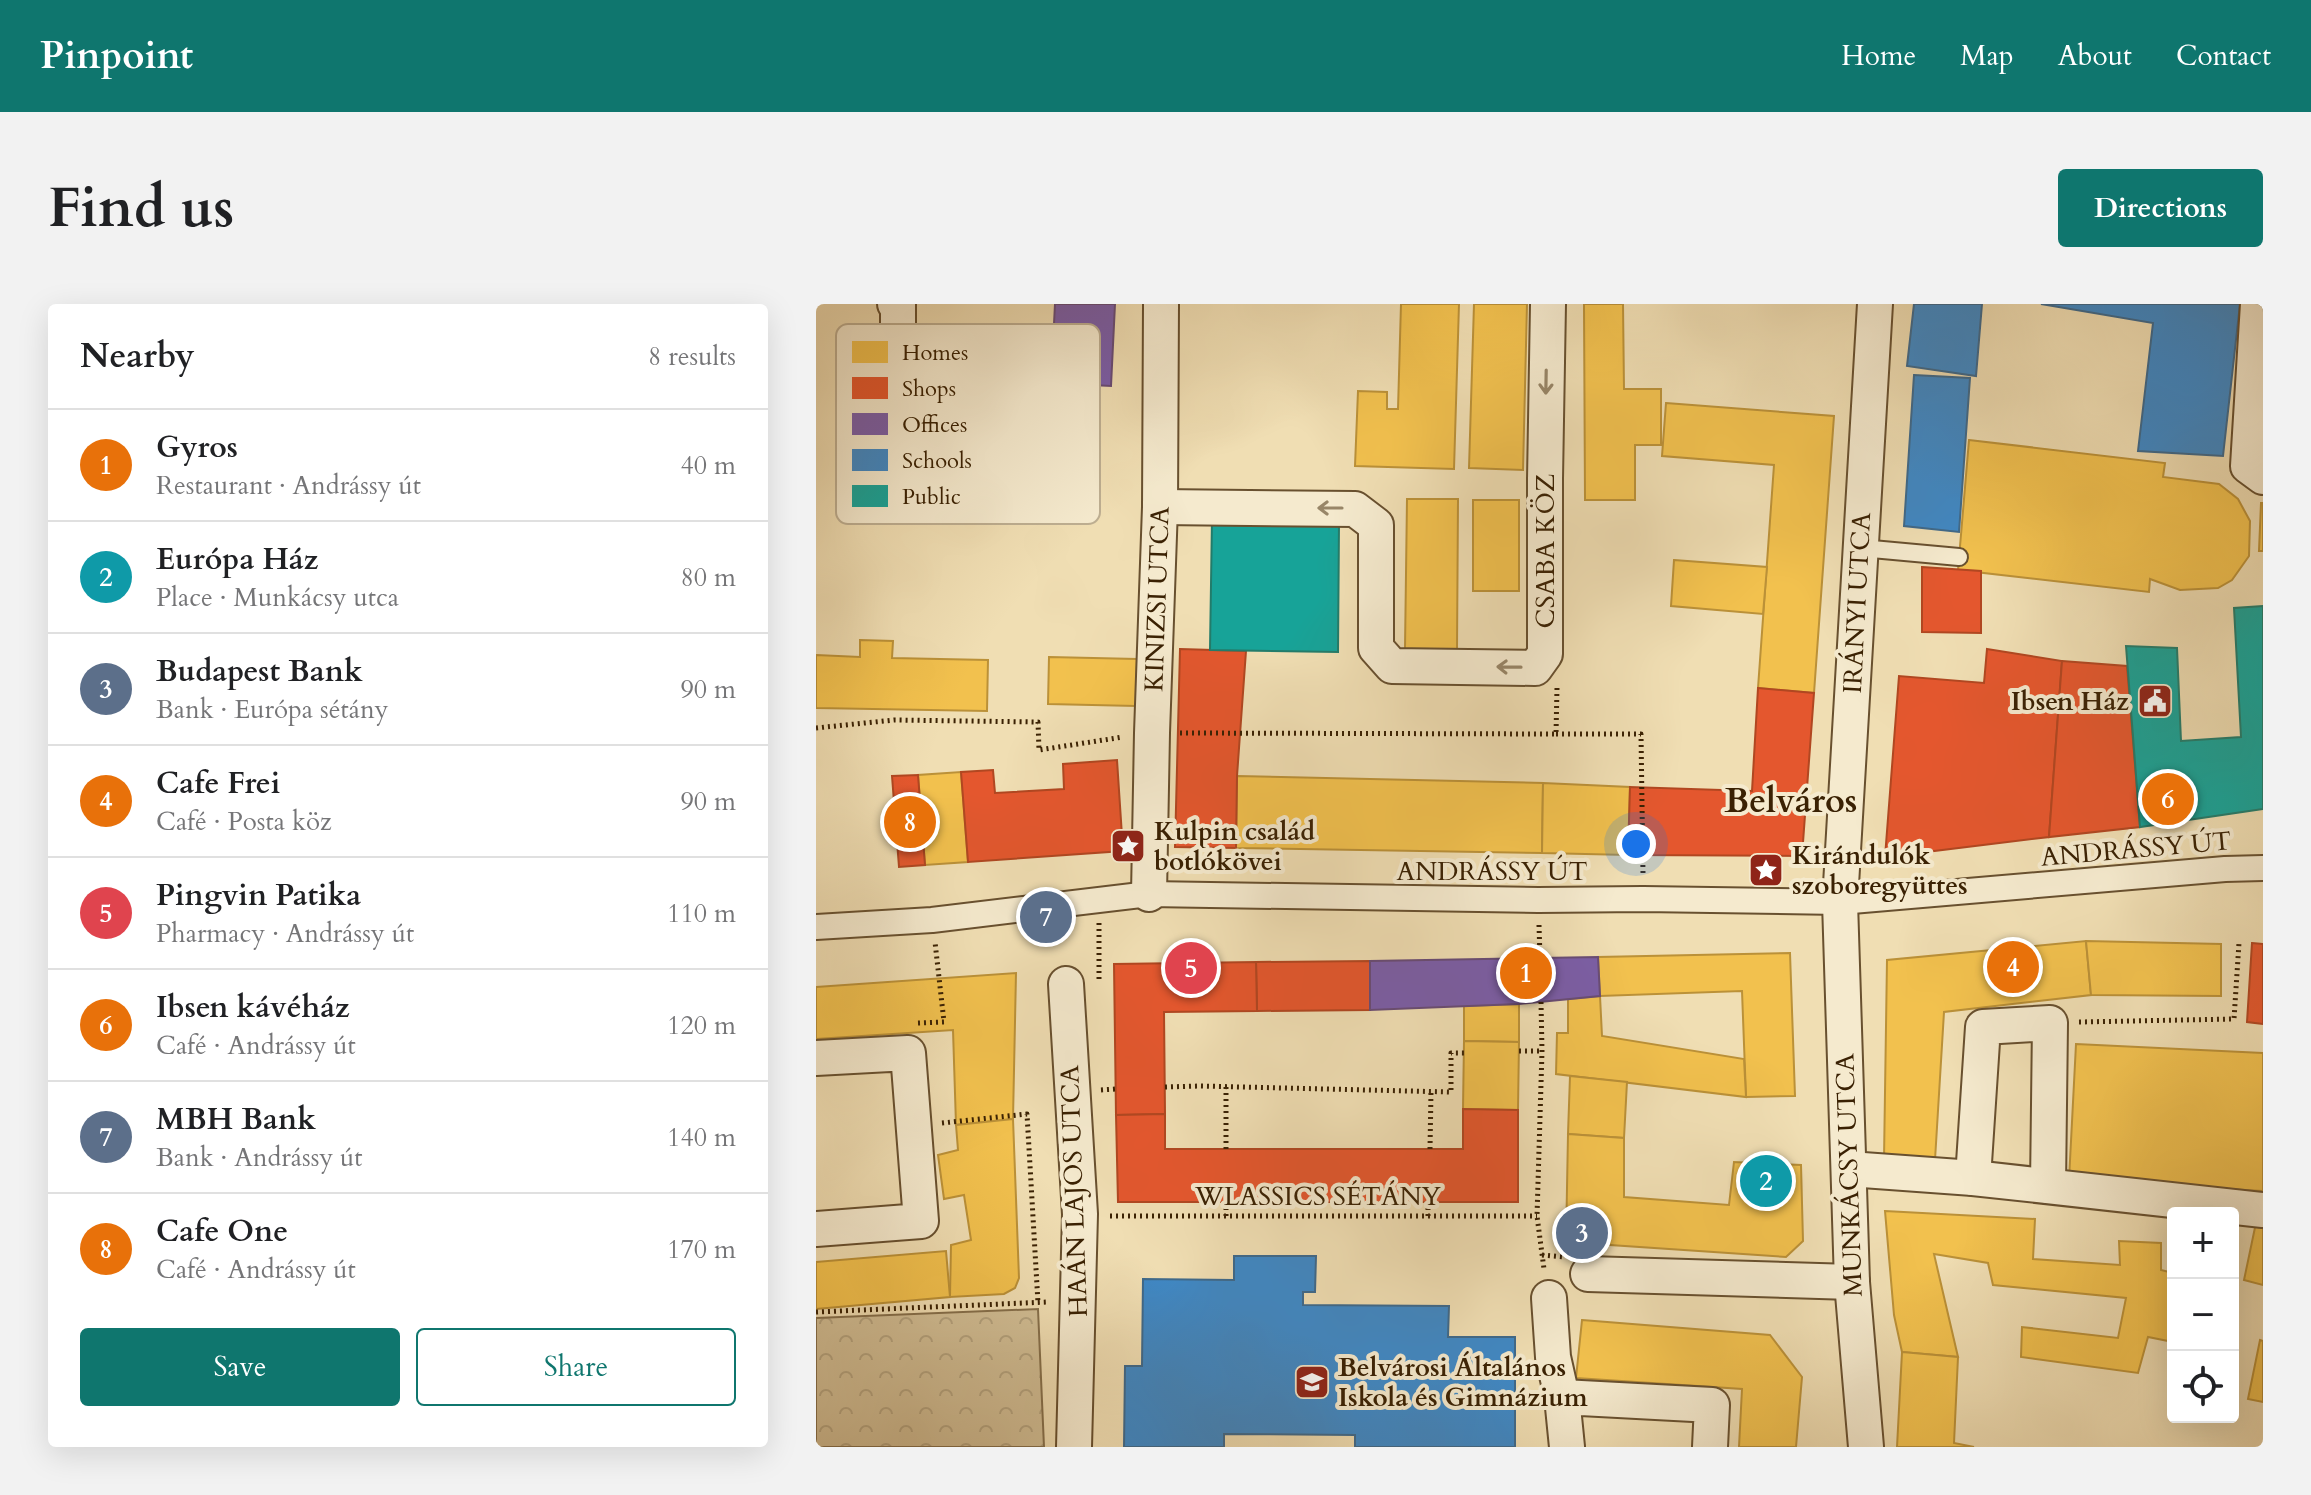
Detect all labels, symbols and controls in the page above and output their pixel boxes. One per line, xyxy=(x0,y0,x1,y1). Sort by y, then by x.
text: Pinpoint xyxy=(40,30,193,82)
text: Home xyxy=(1841,37,1916,75)
text: Map xyxy=(1960,37,2014,75)
text: About xyxy=(2058,37,2132,75)
text: Contact xyxy=(2176,37,2271,75)
button: Directions xyxy=(2058,169,2263,247)
text: Find us xyxy=(48,171,234,246)
legend xyxy=(836,324,1100,524)
text: Nearby xyxy=(80,333,195,379)
text: Homes xyxy=(902,338,968,368)
text: 8 results xyxy=(648,339,736,374)
one-way arrow xyxy=(1539,368,1554,395)
text: Shops xyxy=(902,374,956,404)
text: Offices xyxy=(902,410,967,440)
text: Gyros xyxy=(156,427,238,468)
text: Schools xyxy=(902,446,972,476)
text: 1 xyxy=(99,448,113,483)
text: 40 m xyxy=(680,448,736,483)
text: Restaurant · Andrássy út xyxy=(156,468,421,503)
street label: CSABA KÖZ xyxy=(1528,474,1563,628)
text: Public xyxy=(902,482,961,512)
one-way arrow xyxy=(1317,500,1344,516)
street label: KINIZSI UTCA xyxy=(1136,505,1178,692)
street label: IRÁNYI UTCA xyxy=(1835,511,1879,695)
text: Európa Ház xyxy=(156,539,318,580)
text: 2 xyxy=(99,560,113,595)
text: 80 m xyxy=(680,560,736,595)
text: Place · Munkácsy utca xyxy=(156,580,399,615)
text: Budapest Bank xyxy=(156,651,363,692)
one-way arrow xyxy=(1496,659,1523,675)
text: 3 xyxy=(99,672,113,707)
text: 90 m xyxy=(680,672,736,707)
public building icon: Ibsen Ház xyxy=(2136,682,2174,720)
place label: Ibsen Ház xyxy=(2011,684,2129,719)
text: Bank · Európa sétány xyxy=(156,692,389,727)
text: Cafe Frei xyxy=(156,763,280,804)
pin: 6 xyxy=(2142,769,2194,829)
district label: Belváros xyxy=(1725,778,1857,824)
text: 4 xyxy=(99,784,113,819)
text: 90 m xyxy=(680,784,736,819)
pin: 8 xyxy=(884,792,936,852)
text: Café · Posta köz xyxy=(156,804,332,839)
place label: Kulpin család botlókövei xyxy=(1154,814,1315,879)
street label: ANDRÁSSY ÚT xyxy=(2039,823,2233,875)
your location xyxy=(1616,824,1656,864)
place icon: Kulpin család botlókövei xyxy=(1109,827,1147,865)
place label: Kirándulók szoboregyüttes xyxy=(1792,838,1968,903)
place icon: Kirándulók szoboregyüttes xyxy=(1747,851,1785,889)
street label: ANDRÁSSY ÚT xyxy=(1396,854,1588,889)
text: Pingvin Patika xyxy=(156,875,361,916)
pin: 7 xyxy=(1020,887,1072,947)
text: 5 xyxy=(99,896,113,931)
text: 110 m xyxy=(667,896,736,931)
text: Pharmacy · Andrássy út xyxy=(156,916,414,951)
pin: 4 xyxy=(1987,937,2039,997)
pin: 5 xyxy=(1165,938,1217,998)
pin: 1 xyxy=(1500,943,1552,1003)
text: Ibsen kávéház xyxy=(156,987,350,1028)
text: 6 xyxy=(99,1008,113,1043)
text: 120 m xyxy=(667,1008,736,1043)
text: Café · Andrássy út xyxy=(156,1028,356,1063)
street label: MUNKÁCSY UTCA xyxy=(1827,1052,1871,1297)
street label: HAÁN LAJOS UTCA xyxy=(1052,1064,1096,1318)
text: MBH Bank xyxy=(156,1099,316,1140)
text: 7 xyxy=(99,1120,113,1155)
text: 140 m xyxy=(667,1120,736,1155)
text: Bank · Andrássy út xyxy=(156,1140,363,1175)
pin: 2 xyxy=(1740,1151,1792,1211)
street label: WLASSICS SÉTÁNY xyxy=(1194,1179,1442,1214)
pin: 3 xyxy=(1556,1203,1608,1263)
map controls xyxy=(2167,1207,2239,1423)
button: + xyxy=(2167,1207,2239,1279)
text: Cafe One xyxy=(156,1211,288,1252)
text: 8 xyxy=(99,1232,113,1267)
text: 170 m xyxy=(667,1232,736,1267)
text: Café · Andrássy út xyxy=(156,1252,356,1287)
button: − xyxy=(2167,1279,2239,1351)
button: Save xyxy=(80,1328,400,1406)
button: Share xyxy=(416,1328,736,1406)
place label: Belvárosi Általános Iskola és Gimnázium xyxy=(1338,1350,1588,1415)
button: locate xyxy=(2167,1351,2239,1423)
school or university icon: Belvárosi Általános Iskola és Gimnázium xyxy=(1293,1363,1331,1401)

